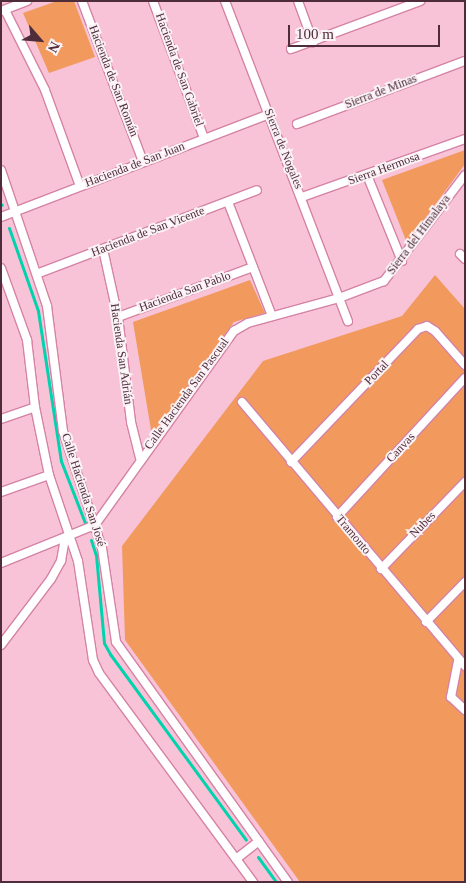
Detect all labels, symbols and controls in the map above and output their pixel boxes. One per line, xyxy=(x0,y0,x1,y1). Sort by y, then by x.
street label: Hacienda de San Gabriel xyxy=(152,11,206,129)
north arrow xyxy=(15,15,65,65)
scale bar xyxy=(291,15,444,47)
street label: Hacienda de San Román xyxy=(85,23,141,139)
text: 100 m xyxy=(296,26,334,42)
text: N xyxy=(45,39,63,55)
street label: Sierra de Minas xyxy=(343,72,419,112)
street label: Sierra de Nogales xyxy=(260,107,306,191)
street label: Hacienda de San Juan xyxy=(83,139,187,191)
street label: Sierra Hermosa xyxy=(346,149,422,189)
street label: Sierra del Himalaya xyxy=(384,192,454,278)
street label: Hacienda de San Vicente xyxy=(89,204,207,260)
street label: Hacienda San Pablo xyxy=(137,269,233,315)
street label: Hacienda San Adrián xyxy=(107,302,135,406)
street label: Calle Hacienda San Pascual xyxy=(142,335,232,453)
street label: Portal xyxy=(362,358,392,388)
street label: Canvas xyxy=(384,430,418,466)
street label: Calle Hacienda San José xyxy=(58,432,108,548)
street label: Nubes xyxy=(407,509,439,541)
street label: Tramonto xyxy=(332,512,374,558)

